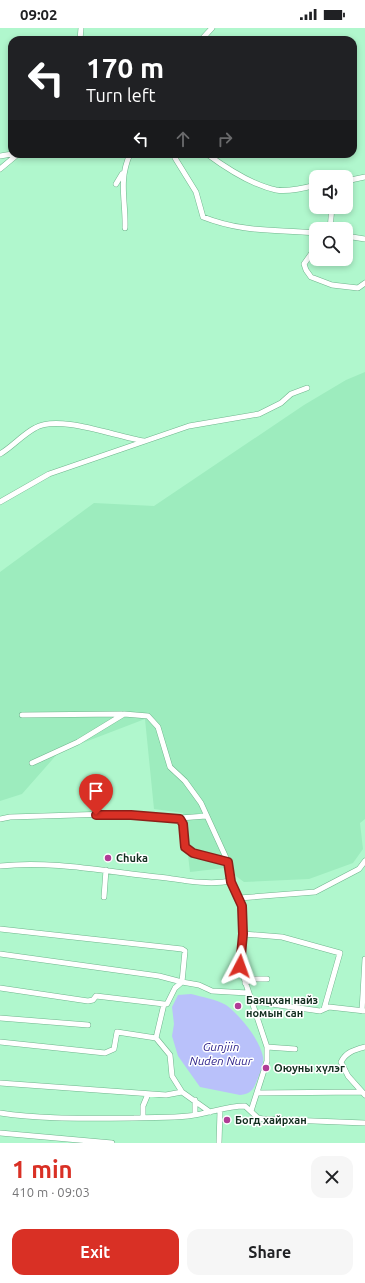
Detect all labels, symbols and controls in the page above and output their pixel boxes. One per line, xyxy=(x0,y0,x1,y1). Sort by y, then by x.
text: 09:02 xyxy=(20,6,58,23)
icon: left xyxy=(20,52,72,104)
text: 170 m xyxy=(86,52,164,83)
text: Turn left xyxy=(86,85,156,105)
icon: left xyxy=(130,128,152,150)
icon: ahead xyxy=(172,128,194,150)
icon: right xyxy=(214,128,236,150)
map controls xyxy=(309,170,353,266)
button: sound xyxy=(309,170,353,214)
button: search xyxy=(309,222,353,266)
pin xyxy=(79,774,113,815)
icon: arrive xyxy=(85,780,107,802)
place label: Chuka xyxy=(116,852,148,864)
marker: Chuka xyxy=(103,853,113,863)
position arrow xyxy=(219,945,261,987)
place label: Баяцхан найз номын сан xyxy=(246,994,318,1019)
marker: Баяцхан найз номын сан xyxy=(233,1001,243,1011)
water label: Gunjiin Nuden Nuur xyxy=(190,1040,253,1067)
place label: Оюуны хүлэг xyxy=(274,1062,345,1074)
marker: Оюуны хүлэг xyxy=(261,1063,271,1073)
place label: Богд хайрхан xyxy=(235,1114,307,1126)
marker: Богд хайрхан xyxy=(222,1115,232,1125)
text: 1 min xyxy=(12,1156,73,1183)
button: close xyxy=(311,1156,353,1198)
text: 410 m · 09:03 xyxy=(12,1185,90,1199)
button: Exit xyxy=(12,1229,179,1275)
button: Share xyxy=(187,1229,353,1275)

